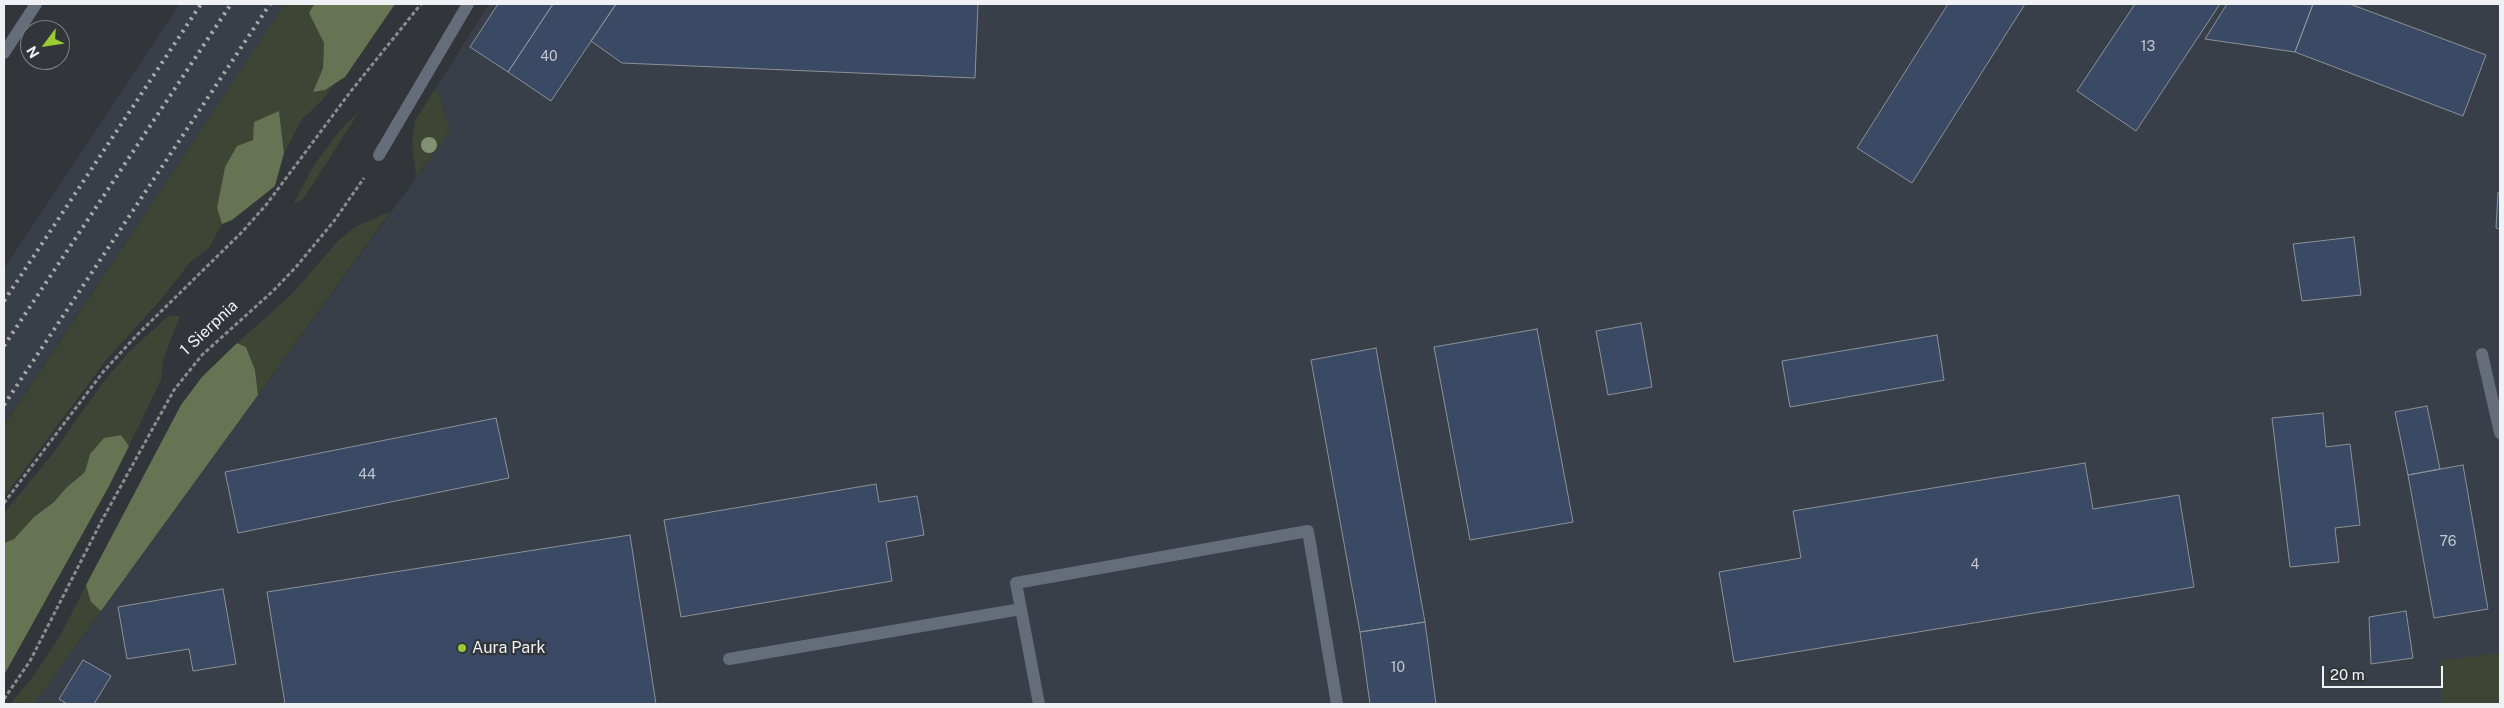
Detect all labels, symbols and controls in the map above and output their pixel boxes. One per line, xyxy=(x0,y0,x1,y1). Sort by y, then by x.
north arrow xyxy=(20,20,70,70)
house number: 13 xyxy=(2141,39,2155,55)
text: N xyxy=(23,43,43,61)
house number: 40 xyxy=(540,49,558,65)
street label: 1 Sierpnia xyxy=(176,296,242,360)
house number: 44 xyxy=(358,467,376,483)
house number: 76 xyxy=(2440,534,2456,550)
house number: 4 xyxy=(1971,557,1979,573)
place label: Aura Park xyxy=(472,638,545,658)
marker: Aura Park xyxy=(456,642,468,654)
scale bar xyxy=(2324,656,2445,688)
house number: 10 xyxy=(1391,660,1405,676)
text: 20 m xyxy=(2330,666,2365,683)

